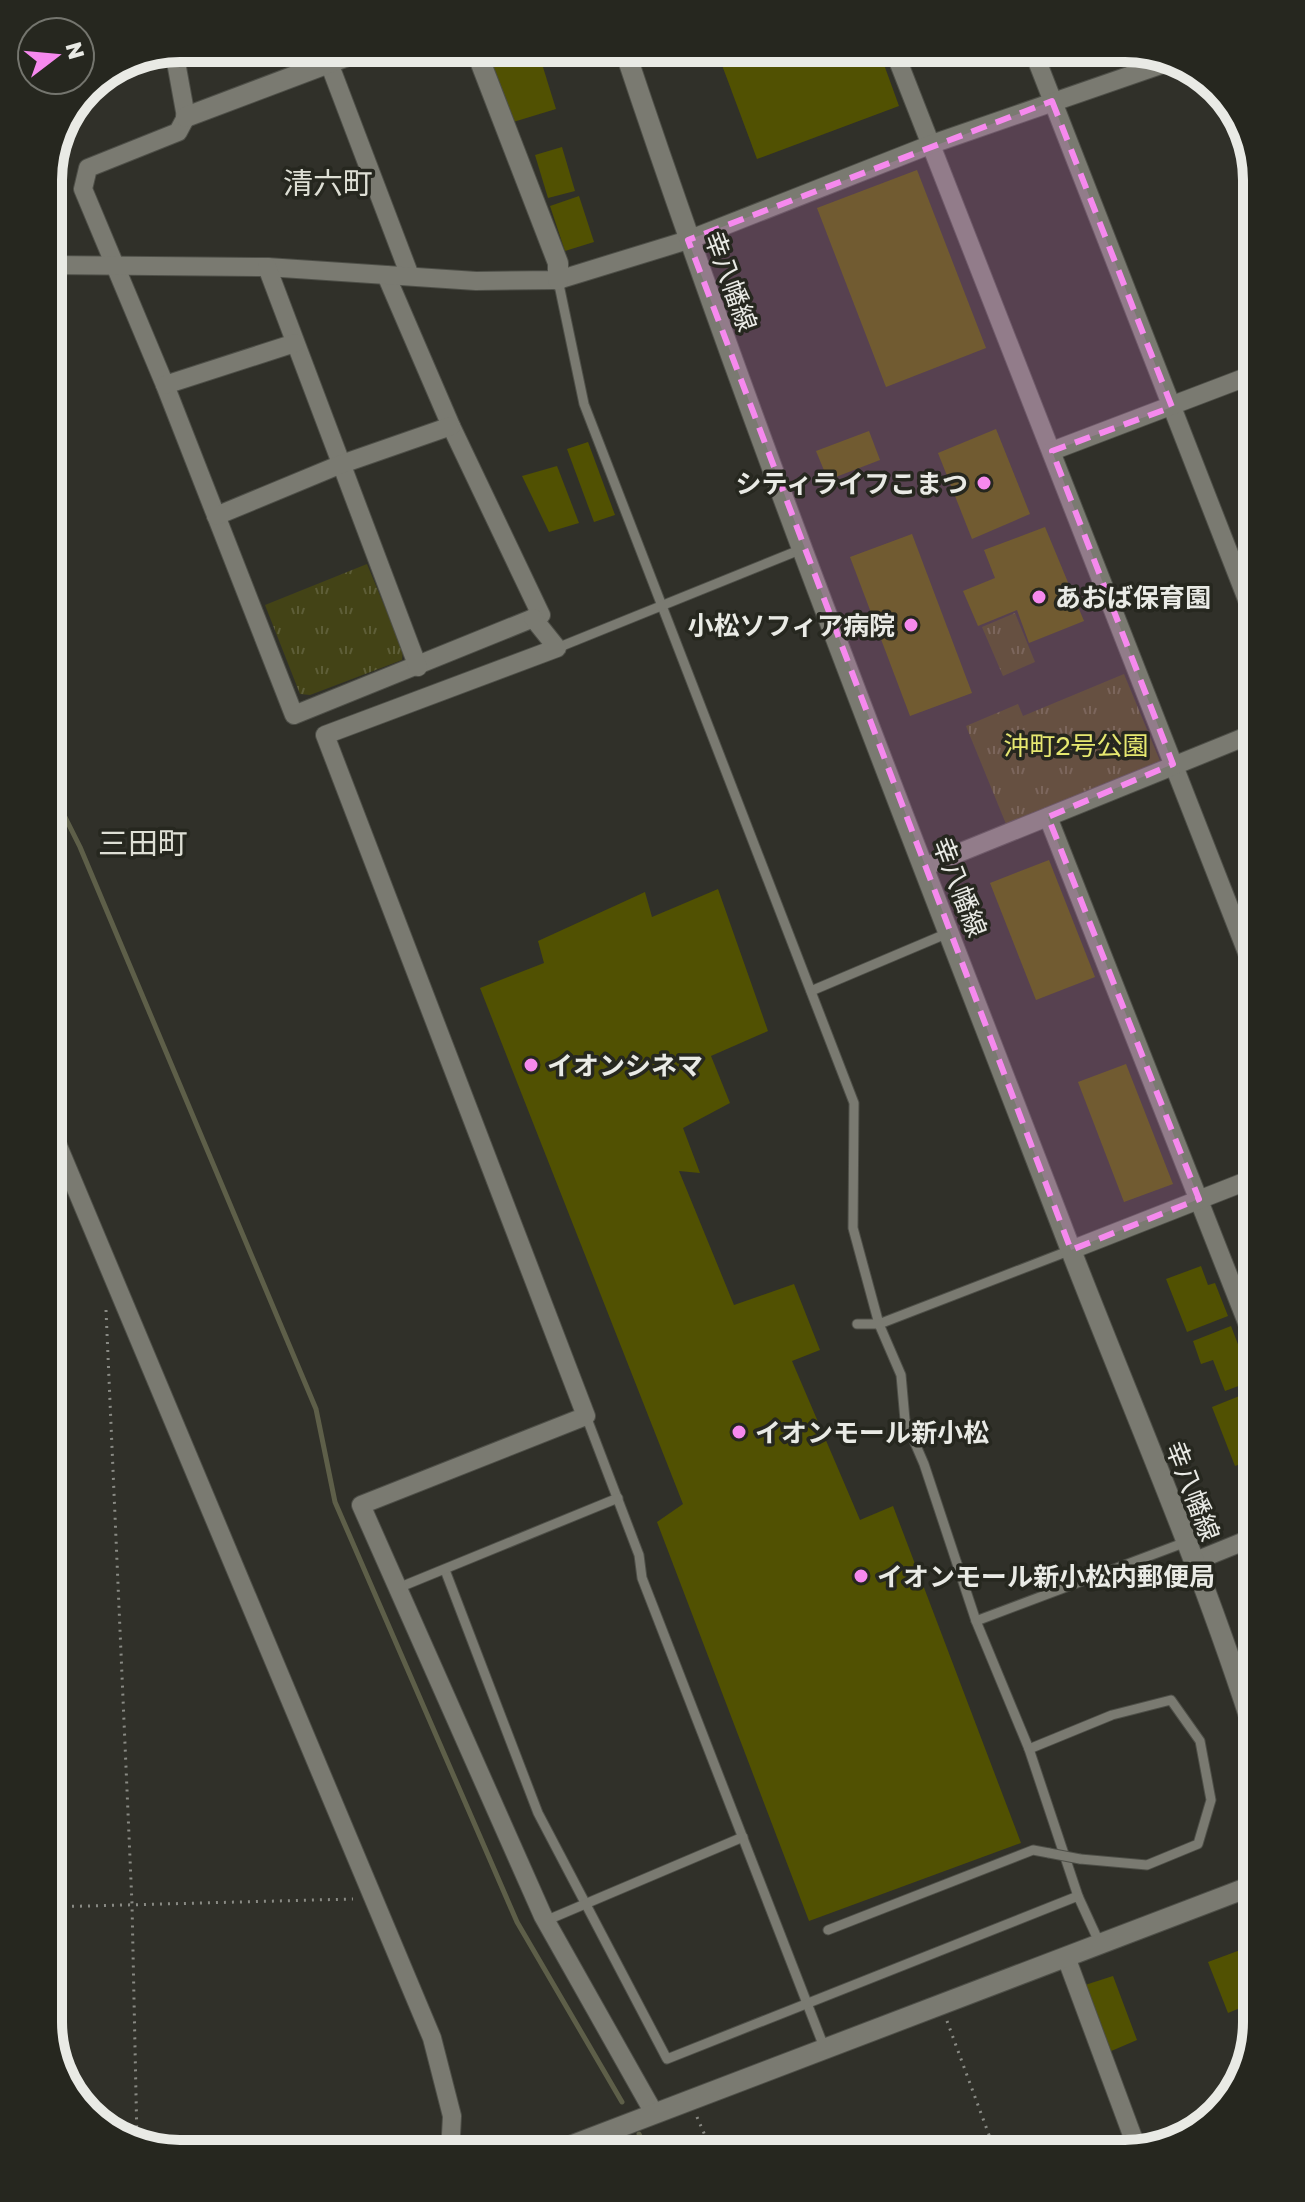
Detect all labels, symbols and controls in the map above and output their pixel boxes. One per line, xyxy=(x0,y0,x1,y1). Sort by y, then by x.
north arrow xyxy=(16,16,96,96)
text: N xyxy=(60,39,91,62)
district label: 清六町 xyxy=(283,165,373,201)
street label: 幸八幡線 xyxy=(699,227,763,335)
place label: シティライフこまつ xyxy=(736,468,968,499)
marker: シティライフこまつ xyxy=(975,474,993,492)
place label: あおば保育園 xyxy=(1055,582,1211,613)
marker: あおば保育園 xyxy=(1030,588,1048,606)
place label: 小松ソフィア病院 xyxy=(688,610,895,641)
marker: 小松ソフィア病院 xyxy=(902,616,920,634)
park label: 沖町2号公園 xyxy=(1003,730,1149,761)
district label: 三田町 xyxy=(98,825,188,861)
street label: 幸八幡線 xyxy=(927,833,993,941)
place label: イオンシネマ xyxy=(547,1050,703,1081)
marker: イオンシネマ xyxy=(522,1056,540,1074)
place label: イオンモール新小松 xyxy=(755,1417,989,1448)
marker: イオンモール新小松 xyxy=(730,1423,748,1441)
street label: 幸八幡線 xyxy=(1160,1437,1226,1545)
place label: イオンモール新小松内郵便局 xyxy=(877,1561,1215,1592)
marker: イオンモール新小松内郵便局 xyxy=(852,1567,870,1585)

